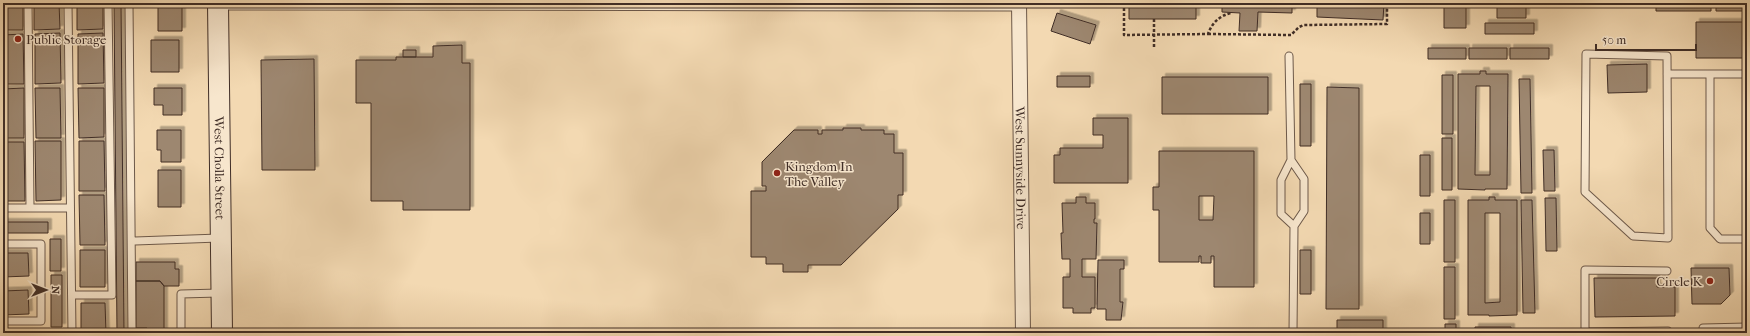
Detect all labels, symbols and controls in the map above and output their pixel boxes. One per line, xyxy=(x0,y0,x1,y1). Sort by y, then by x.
scale bar xyxy=(1596,26,1696,52)
place label: Public Storage xyxy=(26,32,107,47)
text: 50 m xyxy=(1602,33,1626,47)
marker: Public Storage xyxy=(13,34,23,44)
street label: West Sunnyside Drive xyxy=(1013,105,1029,230)
street label: West Cholla Street xyxy=(212,115,228,220)
place label: Kingdom In The Valley xyxy=(785,159,853,189)
marker: Kingdom In The Valley xyxy=(772,168,782,178)
north arrow xyxy=(26,270,66,310)
place label: Circle K xyxy=(1656,274,1703,289)
marker: Circle K xyxy=(1705,276,1715,286)
text: N xyxy=(49,286,62,295)

